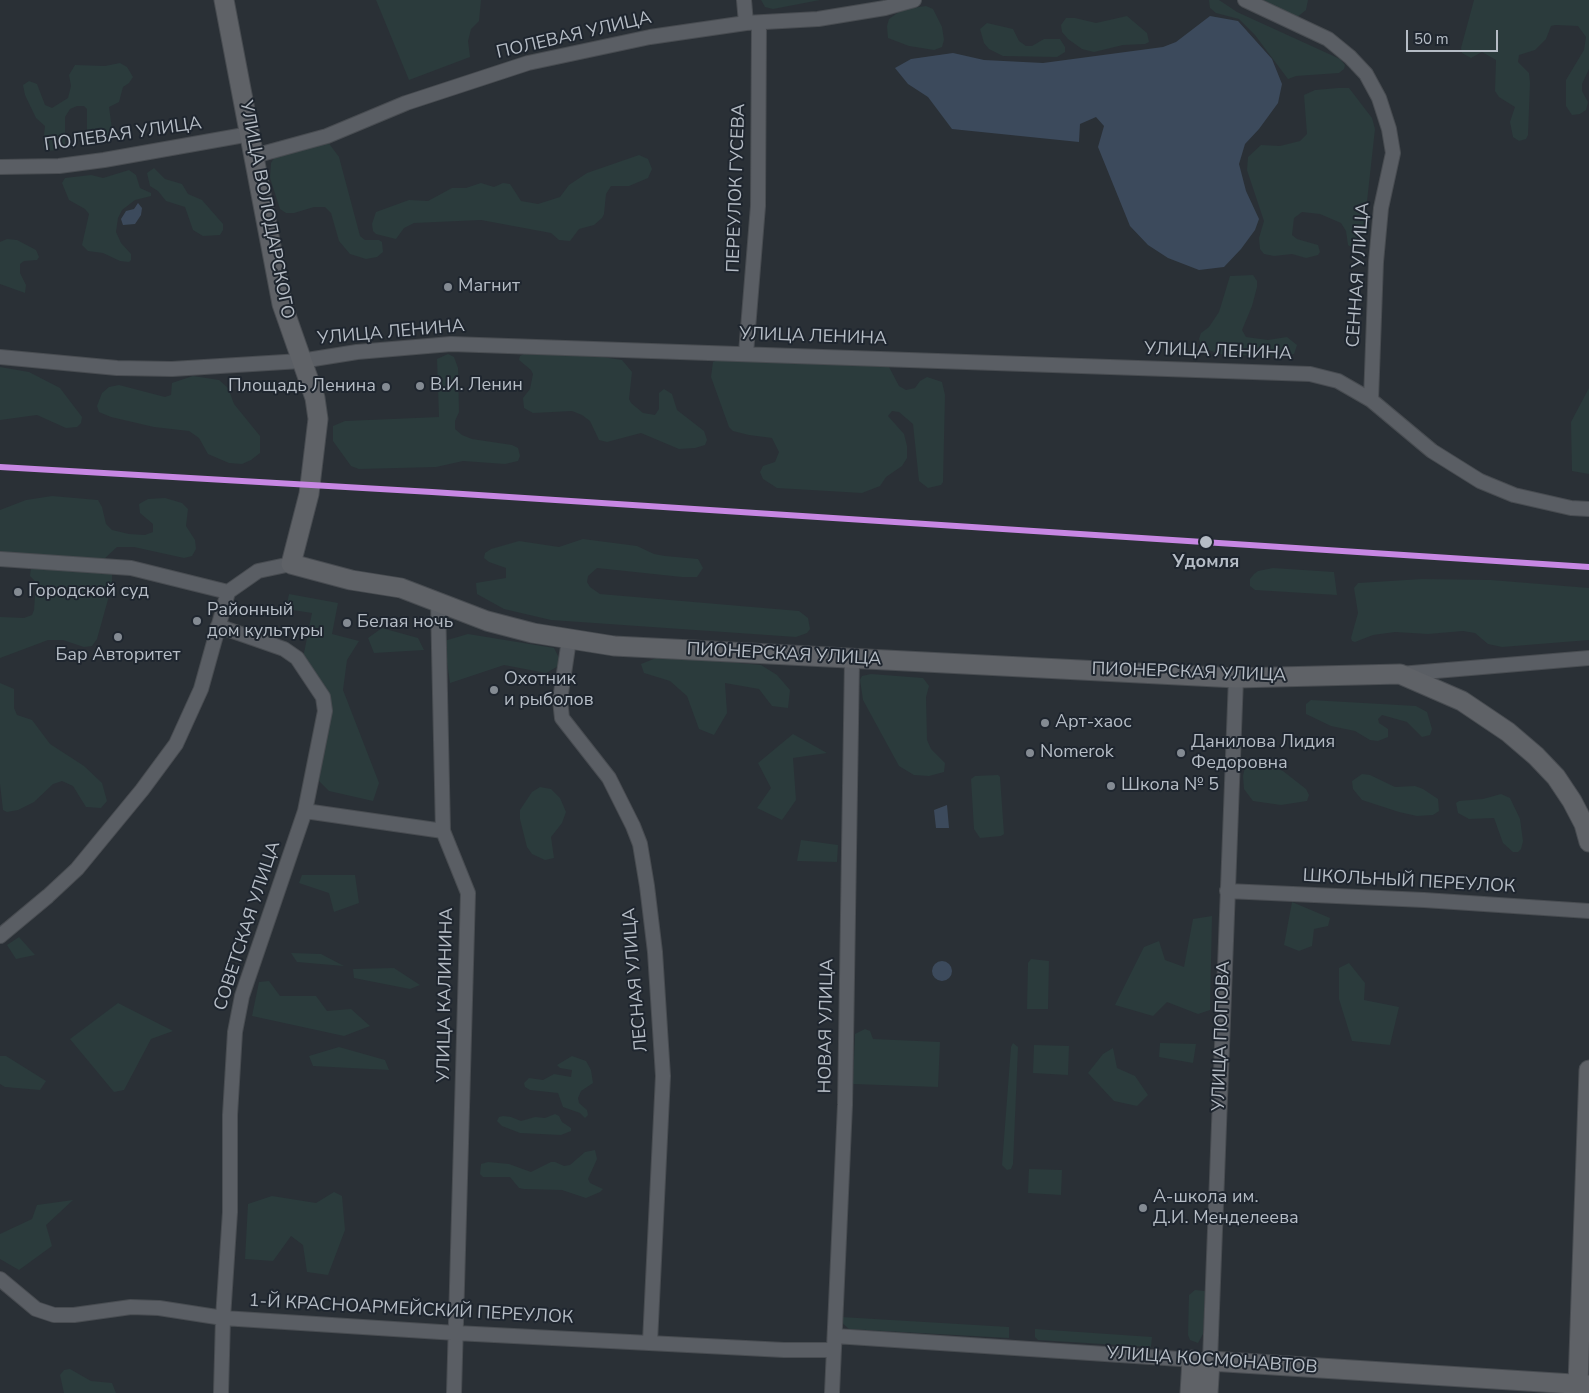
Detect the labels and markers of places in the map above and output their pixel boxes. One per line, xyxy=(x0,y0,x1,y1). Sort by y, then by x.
place label: Магнит xyxy=(458,276,520,298)
marker: Магнит xyxy=(442,281,454,293)
place label: В.И. Ленин xyxy=(430,375,523,397)
place label: Площадь Ленина xyxy=(228,376,376,398)
marker: В.И. Ленин xyxy=(414,380,426,392)
marker: Площадь Ленина xyxy=(380,381,392,393)
marker: Удомля xyxy=(1198,534,1214,550)
place label: Удомля xyxy=(1173,552,1239,574)
place label: Городской суд xyxy=(28,581,149,603)
marker: Городской суд xyxy=(12,586,24,598)
place label: Районный дом культуры xyxy=(207,600,323,642)
place label: Белая ночь xyxy=(357,612,453,634)
marker: Районный дом культуры xyxy=(191,615,203,627)
marker: Белая ночь xyxy=(341,617,353,629)
marker: Бар Авторитет xyxy=(112,631,124,643)
place label: Бар Авторитет xyxy=(55,645,181,667)
place label: Охотник и рыболов xyxy=(504,669,594,712)
marker: Охотник и рыболов xyxy=(488,684,500,696)
place label: Арт-хаос xyxy=(1055,712,1132,734)
marker: Арт-хаос xyxy=(1039,717,1051,729)
place label: Данилова Лидия Федоровна xyxy=(1191,732,1335,774)
place label: Nomerok xyxy=(1040,742,1114,764)
marker: Nomerok xyxy=(1024,747,1036,759)
marker: Данилова Лидия Федоровна xyxy=(1175,747,1187,759)
place label: Школа № 5 xyxy=(1121,775,1219,797)
marker: Школа № 5 xyxy=(1105,780,1117,792)
place label: А-школа им. Д.И. Менделеева xyxy=(1153,1187,1299,1230)
marker: А-школа им. Д.И. Менделеева xyxy=(1137,1202,1149,1214)

